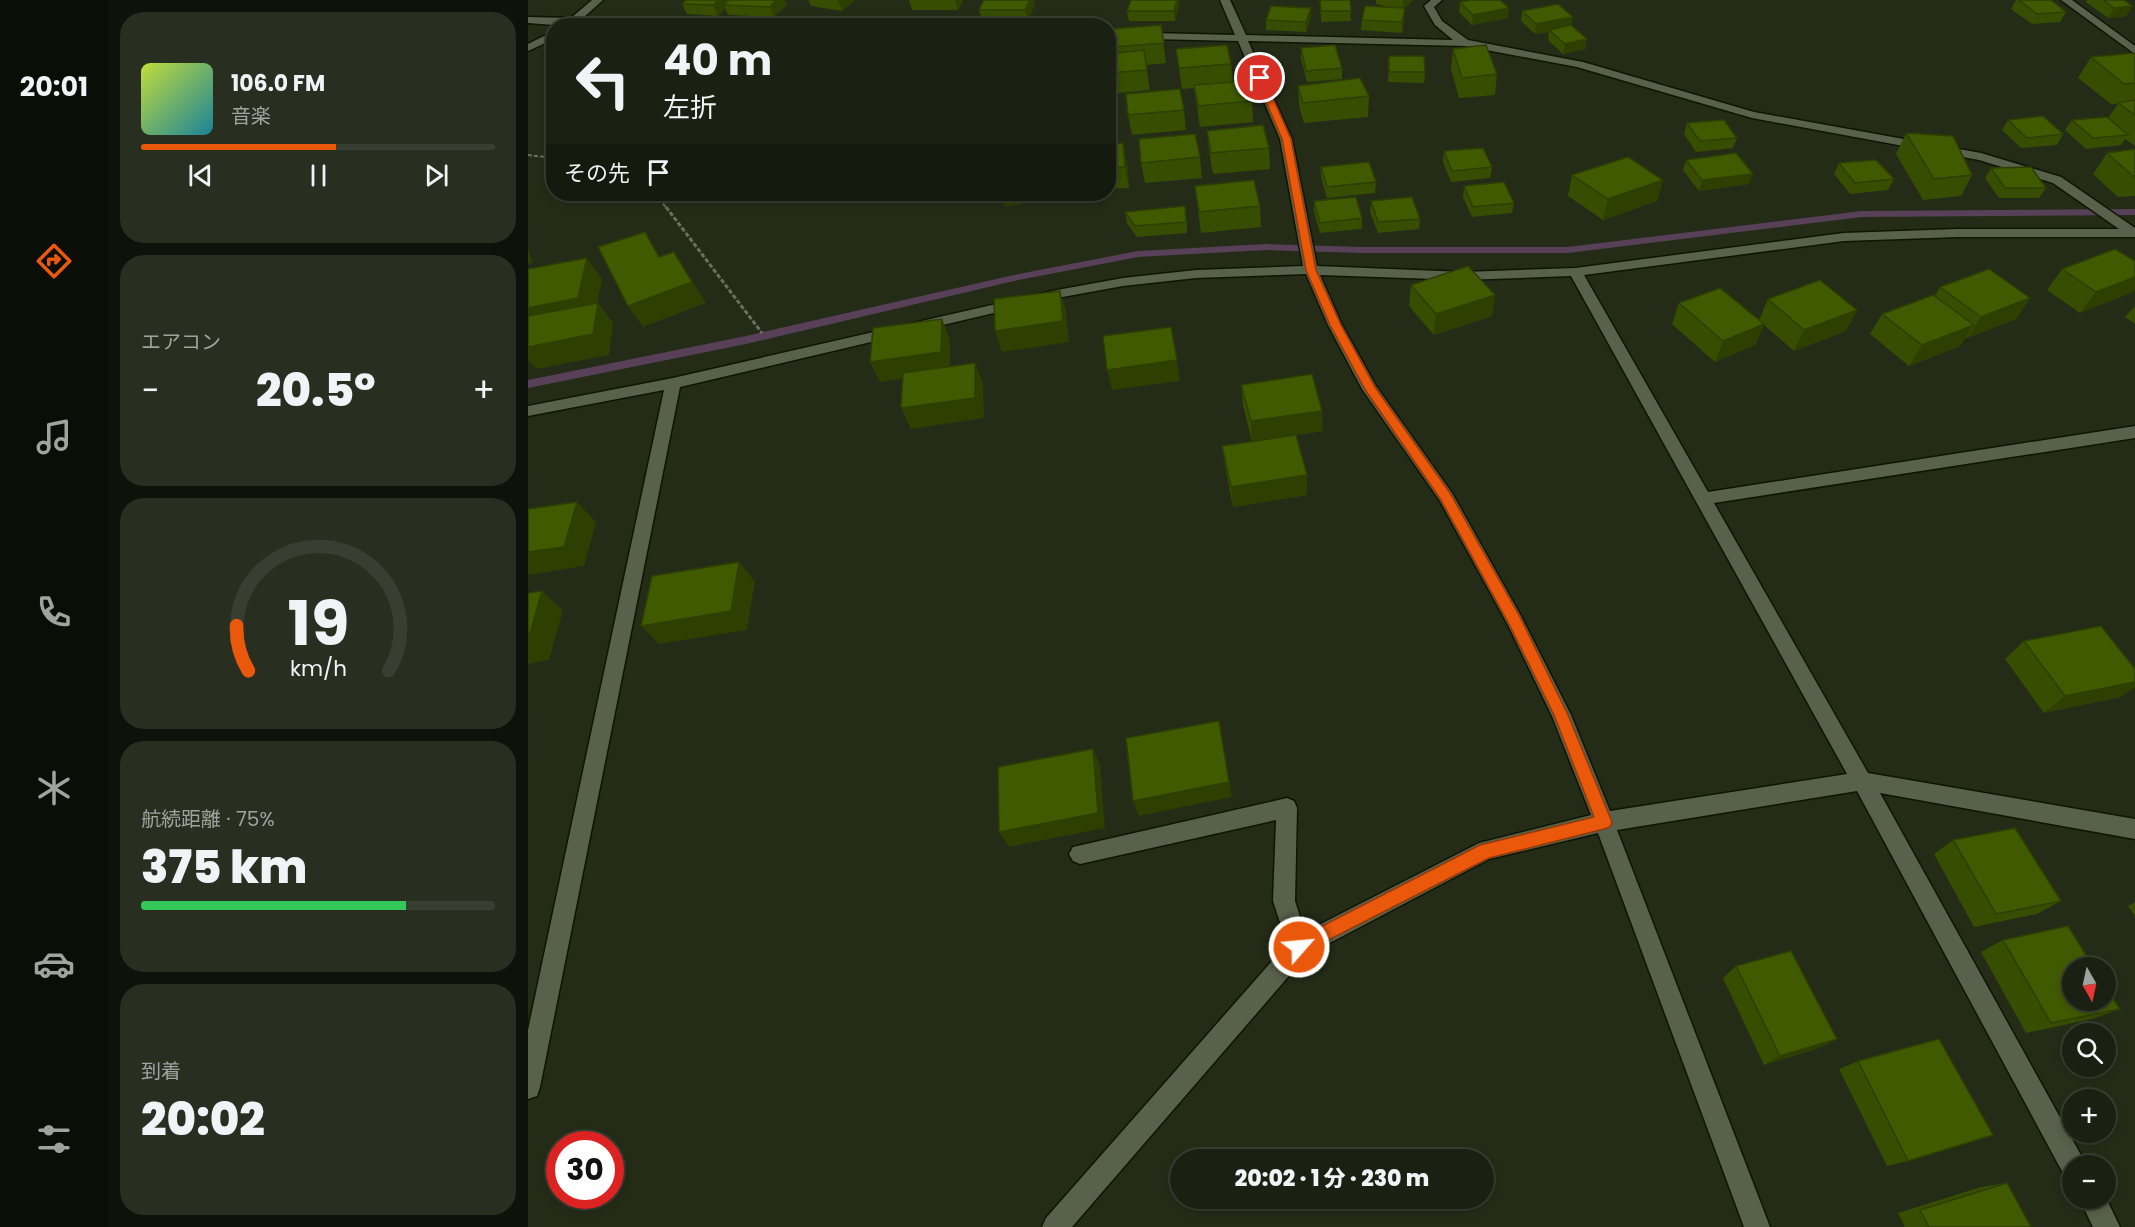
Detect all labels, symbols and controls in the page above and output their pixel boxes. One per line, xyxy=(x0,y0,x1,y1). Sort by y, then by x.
text: 40 m xyxy=(663,31,772,90)
icon: left xyxy=(564,42,642,120)
pin xyxy=(1234,52,1285,103)
icon: arrive xyxy=(1243,61,1276,94)
text: 20:01 xyxy=(20,68,88,105)
text: 106.0 FM xyxy=(231,68,325,99)
text: 左折 xyxy=(663,89,717,126)
text: 音楽 xyxy=(231,102,271,130)
icon: arrive xyxy=(642,156,675,189)
text: その先 xyxy=(564,158,630,189)
icon: previous xyxy=(184,159,217,192)
icon: pause xyxy=(302,159,335,192)
icon: next xyxy=(420,159,453,192)
icon: directions xyxy=(33,240,75,282)
text: エアコン xyxy=(141,328,221,356)
text: 20.5° xyxy=(256,359,376,422)
text: − xyxy=(141,367,159,414)
text: + xyxy=(472,367,495,414)
icon: music xyxy=(33,416,75,458)
text: 19 xyxy=(287,579,349,667)
icon: phone xyxy=(33,591,75,633)
text: km/h xyxy=(289,653,347,684)
icon: climate xyxy=(33,767,75,809)
text: 航続距離 · 75% xyxy=(141,805,275,833)
text: 375 km xyxy=(141,836,307,899)
position arrow xyxy=(1267,915,1331,979)
icon: car xyxy=(33,943,75,985)
north arrow xyxy=(2062,957,2116,1011)
map controls xyxy=(2062,957,2116,1209)
button: search xyxy=(2062,1023,2116,1077)
text: 到着 xyxy=(141,1057,181,1085)
text: 20:02 xyxy=(141,1088,265,1151)
button: + xyxy=(2062,1089,2116,1143)
icon: filters xyxy=(33,1118,75,1160)
speed limit sign: 30 xyxy=(546,1131,624,1209)
button: − xyxy=(2062,1155,2116,1209)
text: 20:02 · 1 分 · 230 m xyxy=(1235,1163,1429,1194)

